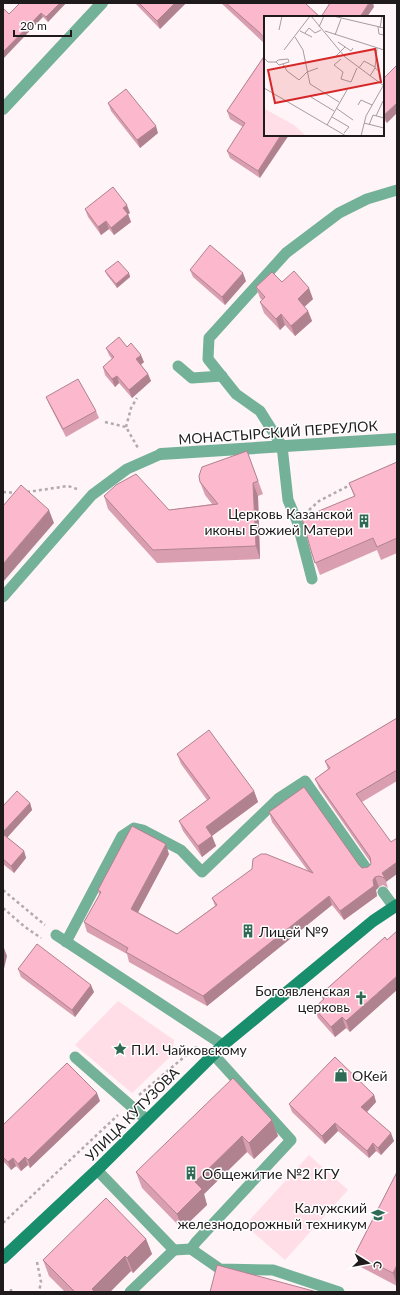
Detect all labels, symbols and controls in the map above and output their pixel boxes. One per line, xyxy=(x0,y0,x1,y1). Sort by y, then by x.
scale bar xyxy=(14,12,71,38)
inset map xyxy=(264,16,384,136)
text: 20 m xyxy=(20,18,47,33)
street label: МОНАСТЫРСКИЙ ПЕРЕУЛОК xyxy=(178,417,379,447)
place label: Церковь Казанской иконы Божией Матери xyxy=(204,505,353,538)
building icon: Церковь Казанской иконы Божией Матери xyxy=(356,513,372,529)
building icon: Лицей №9 xyxy=(240,923,256,939)
place label: Лицей №9 xyxy=(258,923,329,940)
place label: Богоявленская церковь xyxy=(255,982,350,1015)
church icon: Богоявленская церковь xyxy=(353,990,369,1006)
place icon: П.И. Чайковскому xyxy=(112,1041,128,1057)
place label: П.И. Чайковскому xyxy=(131,1041,248,1058)
street label: УЛИЦА КУТУЗОВА xyxy=(82,1063,183,1164)
shop icon: ОКей xyxy=(333,1067,349,1083)
place label: ОКей xyxy=(352,1067,388,1084)
building icon: Общежитие №2 КГУ xyxy=(183,1165,199,1181)
place label: Общежитие №2 КГУ xyxy=(202,1165,340,1182)
place label: Калужский железнодорожный техникум xyxy=(177,1199,367,1232)
school or university icon: Калужский железнодорожный техникум xyxy=(370,1207,386,1223)
north arrow xyxy=(348,1243,388,1283)
text: С xyxy=(371,1260,385,1271)

